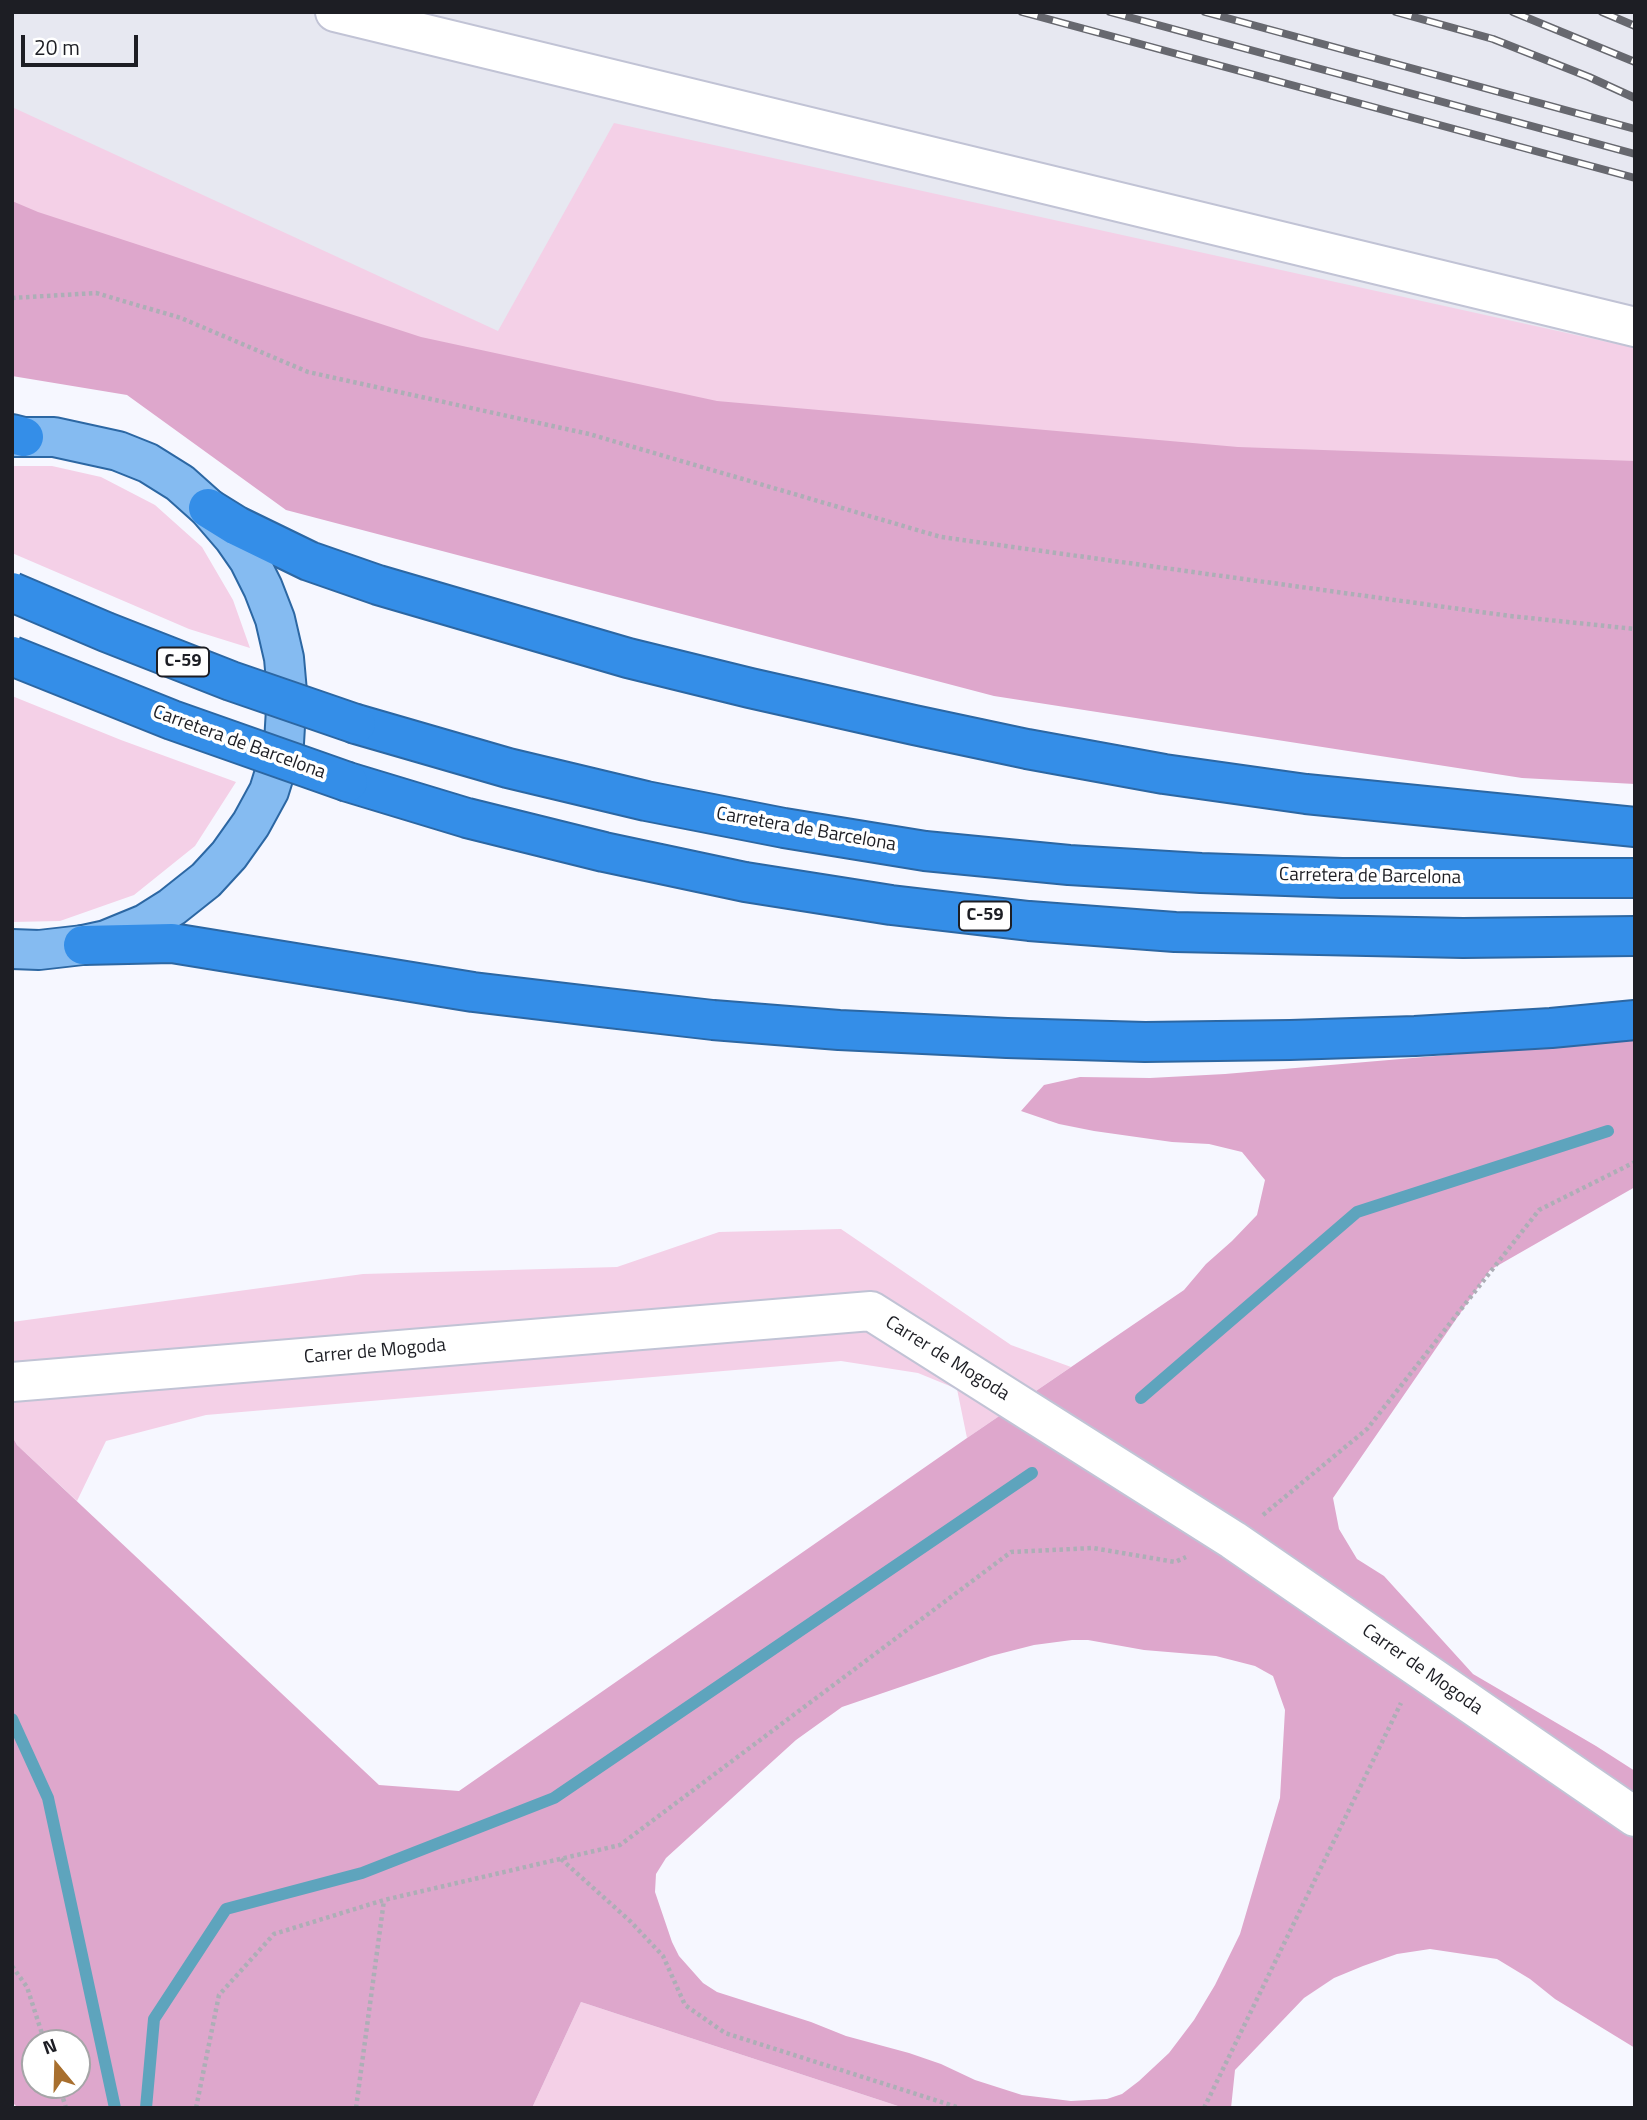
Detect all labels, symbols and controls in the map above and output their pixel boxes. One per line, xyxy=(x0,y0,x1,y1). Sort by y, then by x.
scale bar xyxy=(24,21,142,65)
text: 20 m xyxy=(34,31,80,63)
road number: C-59 xyxy=(157,648,209,676)
street label: Carretera de Barcelona xyxy=(149,701,329,785)
street label: Carretera de Barcelona xyxy=(714,803,898,857)
street label: Carretera de Barcelona xyxy=(1279,864,1461,890)
road number: C-59 xyxy=(959,902,1011,931)
street label: Carrer de Mogoda xyxy=(881,1312,1013,1406)
street label: Carrer de Mogoda xyxy=(303,1334,447,1370)
street label: Carrer de Mogoda xyxy=(1357,1620,1487,1720)
north arrow xyxy=(21,2029,91,2099)
text: N xyxy=(39,2030,61,2061)

